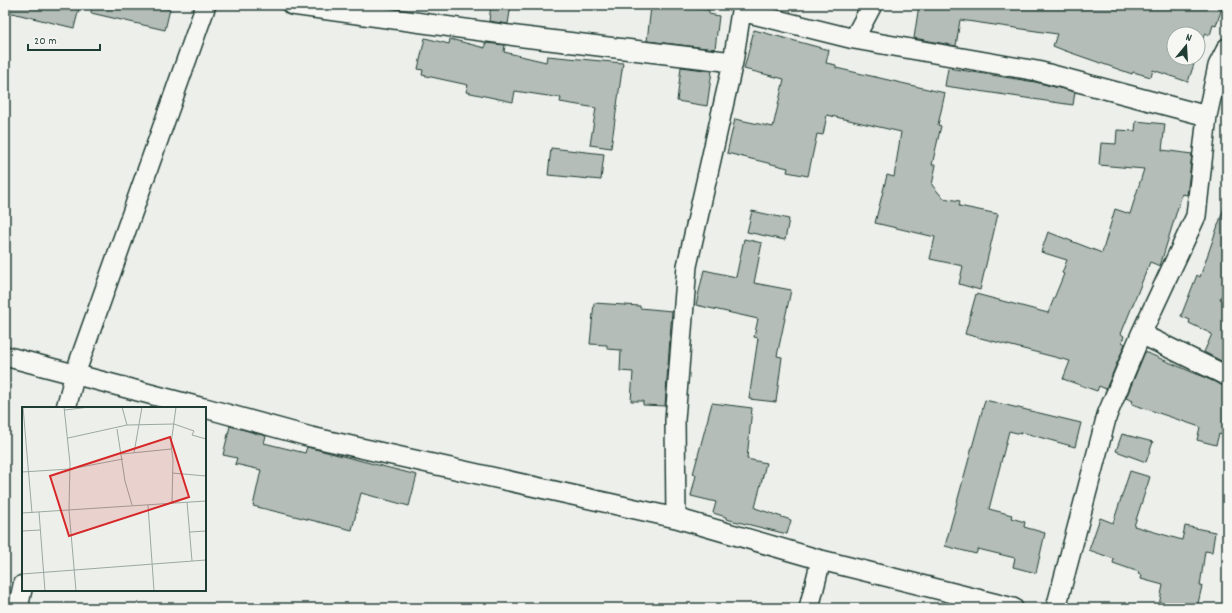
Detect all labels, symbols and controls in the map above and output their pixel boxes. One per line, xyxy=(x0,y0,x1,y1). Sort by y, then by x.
scale bar xyxy=(28,26,100,52)
north arrow xyxy=(1166,26,1206,66)
text: N xyxy=(1183,30,1194,47)
text: 20 m xyxy=(34,33,57,50)
inset map xyxy=(22,407,206,591)

